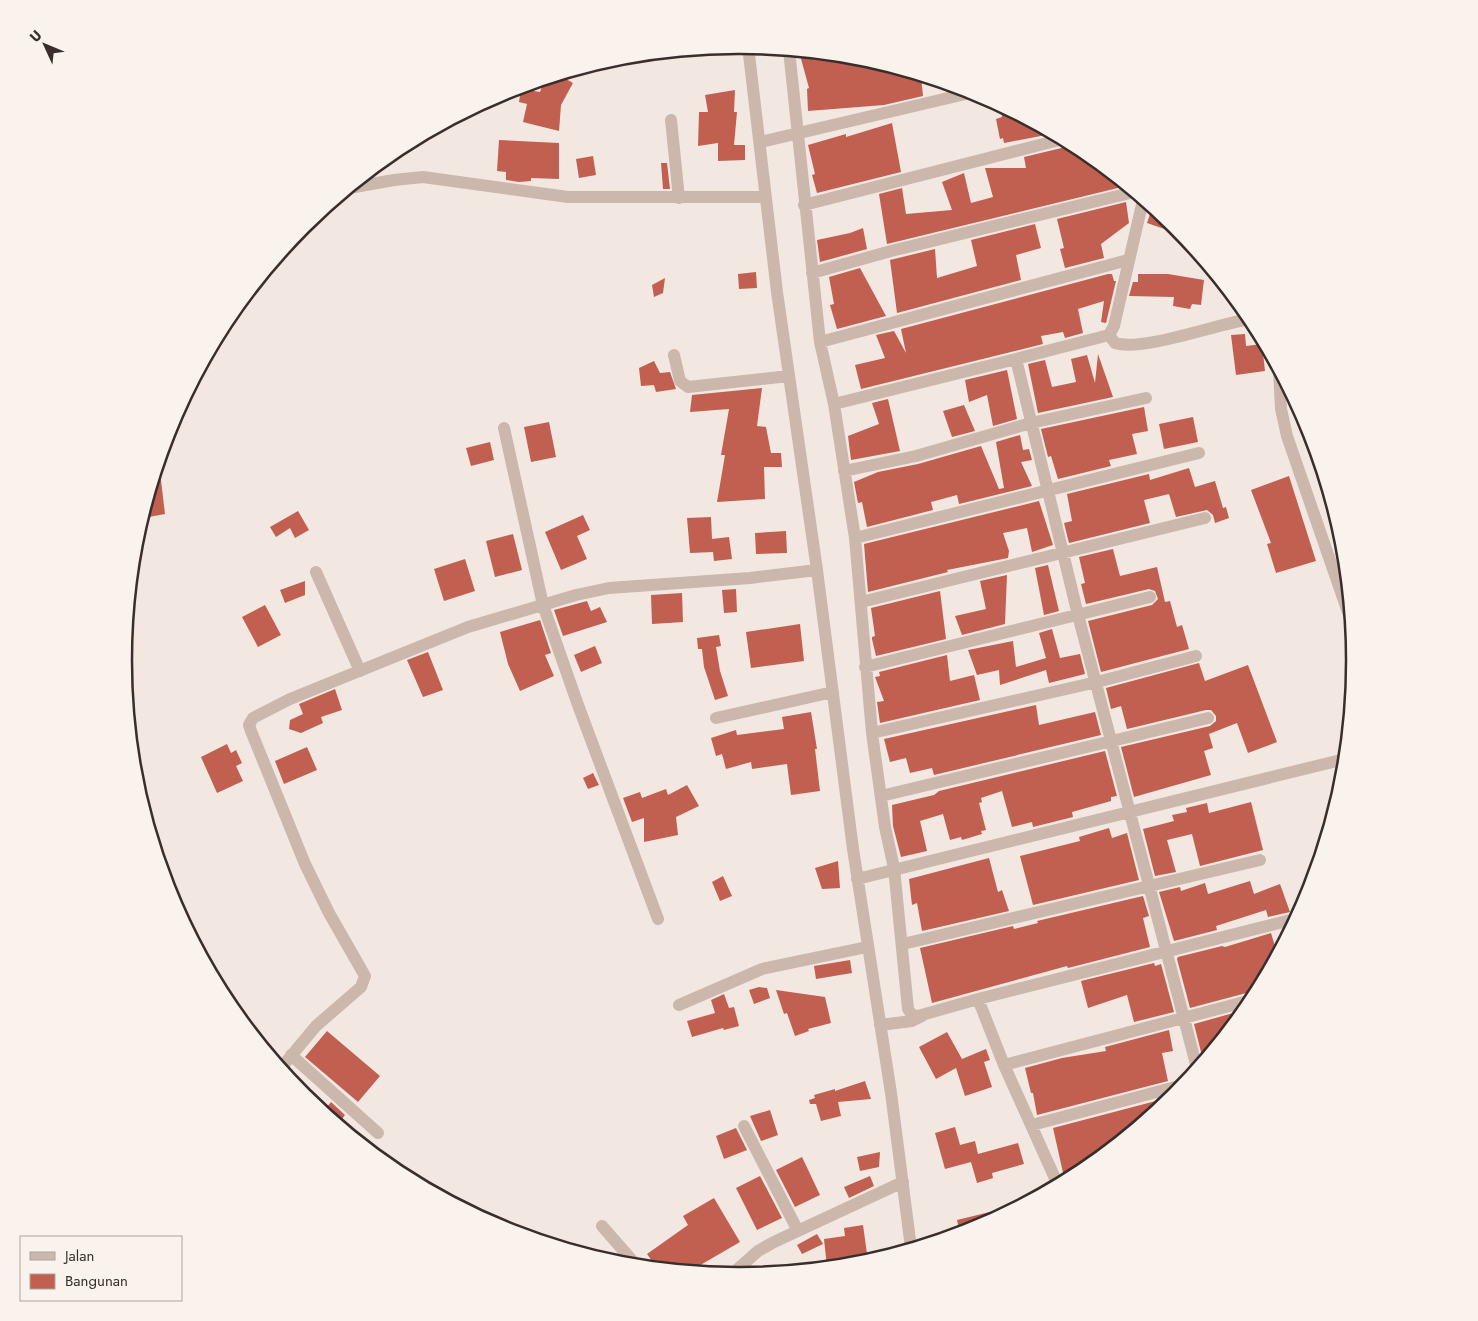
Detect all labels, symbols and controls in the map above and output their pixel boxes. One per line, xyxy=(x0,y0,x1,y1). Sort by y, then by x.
north arrow xyxy=(20,20,70,70)
text: U xyxy=(25,25,46,46)
legend xyxy=(20,1236,182,1301)
text: Jalan xyxy=(63,1245,94,1267)
text: Bangunan xyxy=(65,1270,128,1292)

